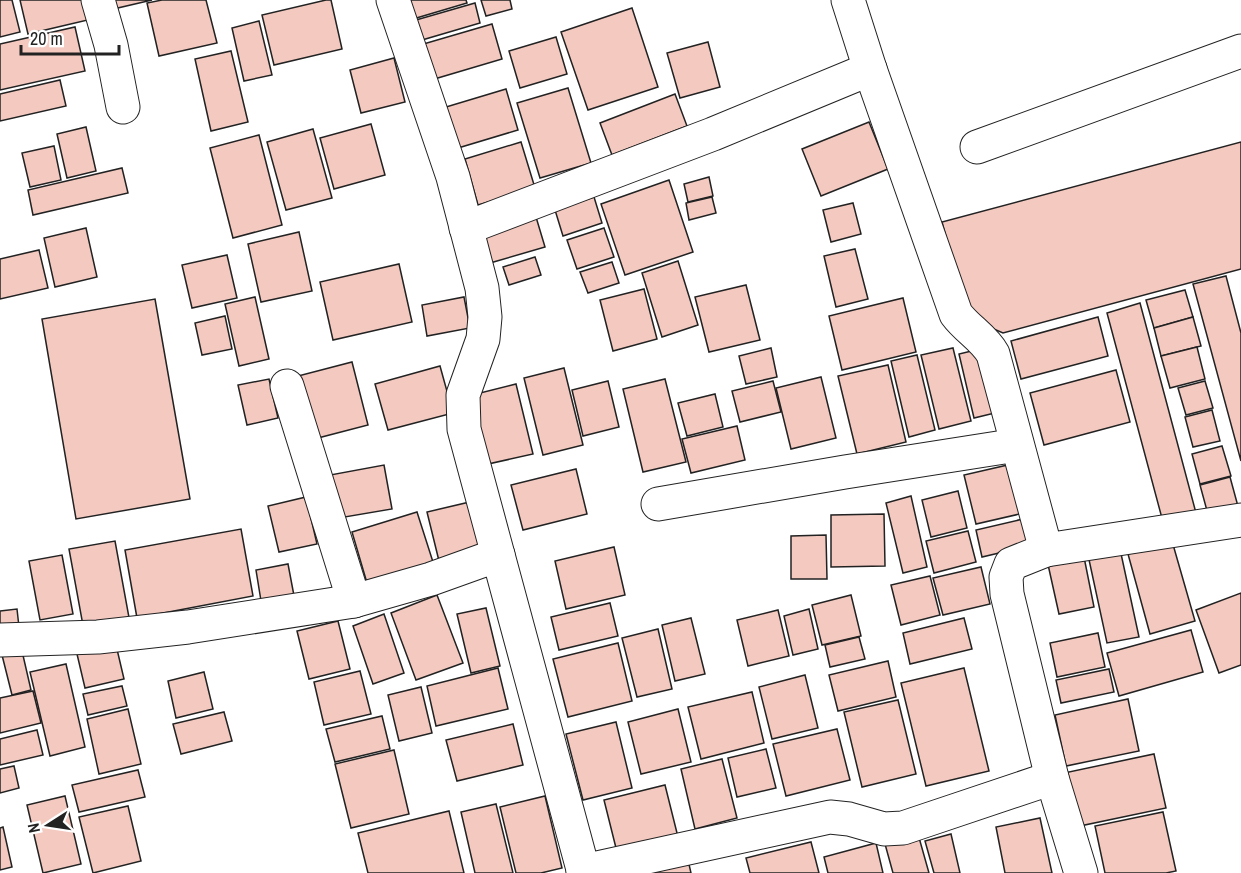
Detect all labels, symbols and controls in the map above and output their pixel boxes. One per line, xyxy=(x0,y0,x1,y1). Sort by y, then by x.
scale bar xyxy=(21,18,118,56)
text: 20 m xyxy=(30,26,63,51)
north arrow xyxy=(18,795,78,855)
text: N xyxy=(22,821,45,835)

